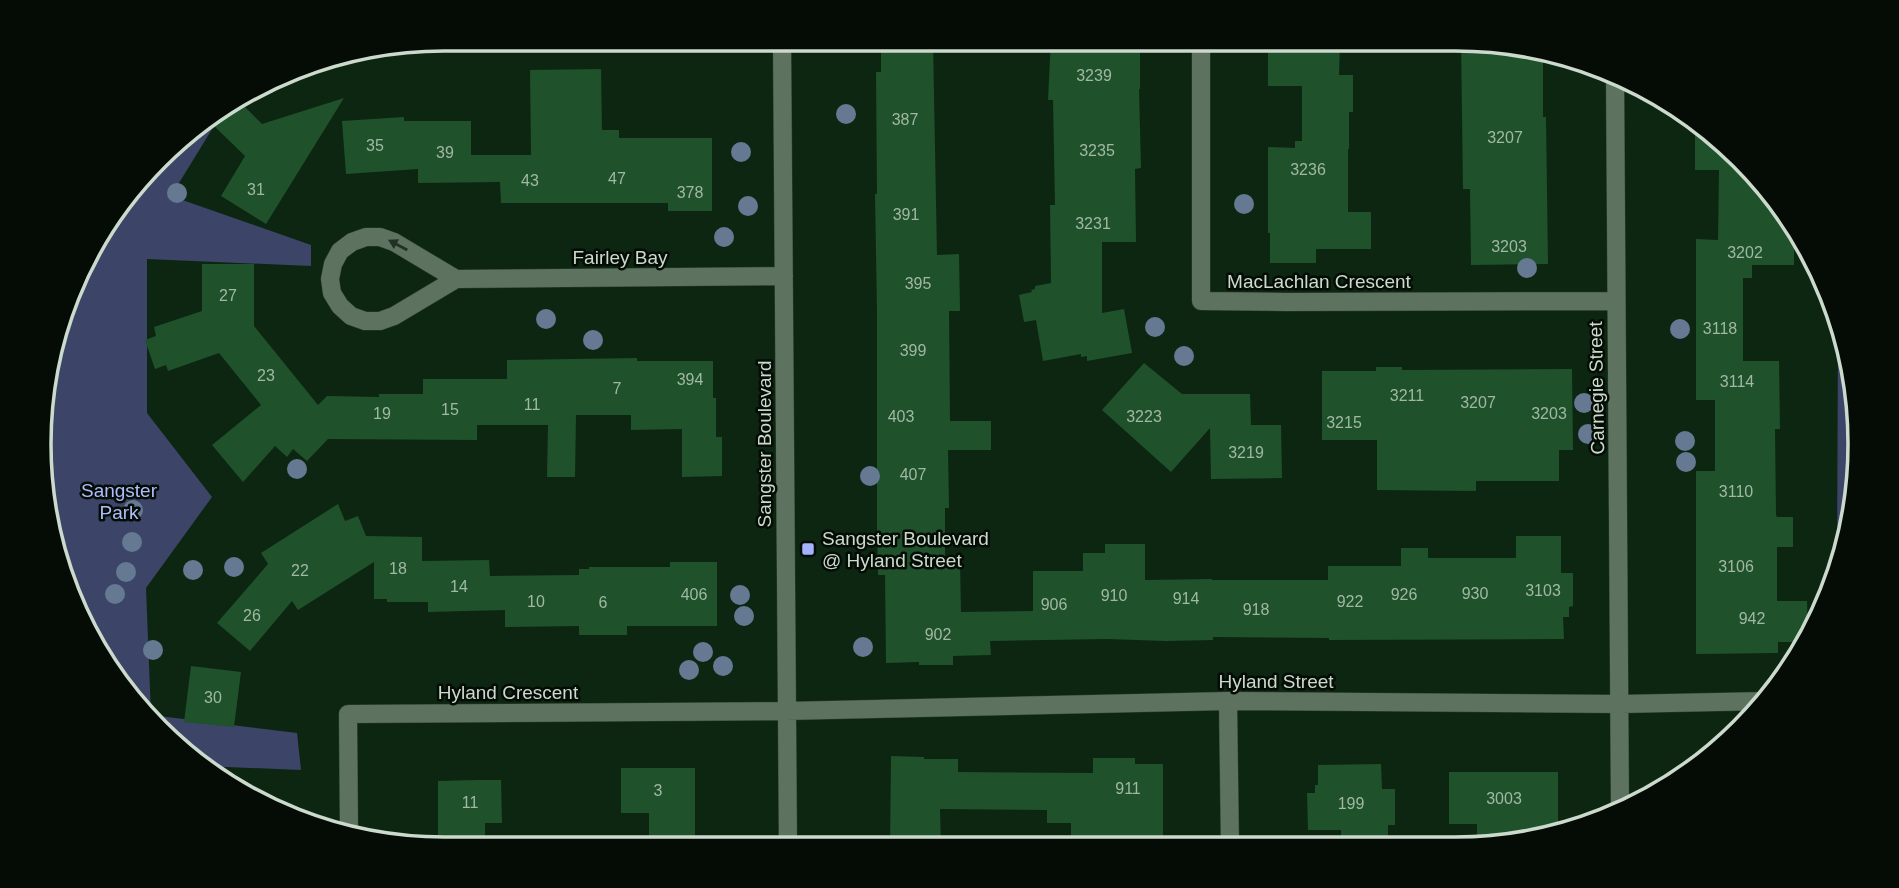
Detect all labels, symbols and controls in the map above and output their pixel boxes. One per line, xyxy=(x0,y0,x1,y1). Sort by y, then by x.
house number: 3239 xyxy=(1076,67,1112,84)
house number: 387 xyxy=(892,111,918,128)
house number: 3207 xyxy=(1487,129,1523,146)
house number: 35 xyxy=(366,137,384,154)
house number: 3235 xyxy=(1079,142,1115,159)
house number: 39 xyxy=(436,144,454,161)
house number: 3236 xyxy=(1290,161,1326,178)
house number: 47 xyxy=(608,170,626,187)
house number: 43 xyxy=(521,172,539,189)
house number: 31 xyxy=(247,181,265,198)
house number: 378 xyxy=(677,184,703,201)
house number: 391 xyxy=(893,206,919,223)
house number: 3231 xyxy=(1075,215,1111,232)
house number: 3203 xyxy=(1491,238,1527,255)
one-way arrow xyxy=(388,239,407,251)
house number: 3202 xyxy=(1727,244,1763,261)
street label: Fairley Bay xyxy=(572,247,668,268)
street label: MacLachlan Crescent xyxy=(1227,271,1412,292)
house number: 395 xyxy=(905,275,931,292)
house number: 27 xyxy=(219,287,237,304)
house number: 3118 xyxy=(1703,320,1737,337)
street label: Carnegie Street xyxy=(1585,321,1608,455)
house number: 399 xyxy=(900,342,926,359)
street label: Sangster Boulevard xyxy=(754,361,775,527)
house number: 23 xyxy=(257,367,275,384)
house number: 394 xyxy=(677,371,703,388)
house number: 3114 xyxy=(1720,373,1754,390)
house number: 7 xyxy=(613,380,622,397)
house number: 3211 xyxy=(1390,387,1424,404)
house number: 3207 xyxy=(1460,394,1496,411)
house number: 11 xyxy=(524,396,540,413)
house number: 15 xyxy=(441,401,459,418)
house number: 19 xyxy=(373,405,391,422)
house number: 3203 xyxy=(1531,405,1567,422)
house number: 403 xyxy=(888,408,914,425)
house number: 3223 xyxy=(1126,408,1162,425)
house number: 3215 xyxy=(1326,414,1362,431)
house number: 3219 xyxy=(1228,444,1264,461)
house number: 407 xyxy=(900,466,926,483)
park label: Sangster Park xyxy=(81,480,158,523)
house number: 3110 xyxy=(1719,483,1753,500)
place label: Sangster Boulevard @ Hyland Street xyxy=(822,528,989,571)
marker: Sangster Boulevard @ Hyland Street xyxy=(800,541,816,557)
house number: 3106 xyxy=(1718,558,1754,575)
house number: 18 xyxy=(389,560,407,577)
house number: 22 xyxy=(291,562,309,579)
house number: 14 xyxy=(450,578,468,595)
house number: 3103 xyxy=(1525,582,1561,599)
house number: 930 xyxy=(1462,585,1488,602)
house number: 406 xyxy=(681,586,707,603)
house number: 926 xyxy=(1391,586,1417,603)
house number: 910 xyxy=(1101,587,1127,604)
house number: 914 xyxy=(1173,590,1199,607)
house number: 10 xyxy=(527,593,545,610)
house number: 922 xyxy=(1337,593,1363,610)
house number: 6 xyxy=(599,594,608,611)
house number: 906 xyxy=(1041,596,1067,613)
house number: 918 xyxy=(1243,601,1269,618)
house number: 26 xyxy=(243,607,261,624)
house number: 942 xyxy=(1739,610,1765,627)
house number: 902 xyxy=(925,626,951,643)
street label: Hyland Street xyxy=(1218,671,1334,692)
street label: Hyland Crescent xyxy=(438,682,579,703)
house number: 30 xyxy=(204,689,222,706)
house number: 911 xyxy=(1115,780,1141,797)
house number: 3 xyxy=(654,782,663,799)
house number: 3003 xyxy=(1486,790,1522,807)
house number: 11 xyxy=(462,794,478,811)
house number: 199 xyxy=(1338,795,1364,812)

